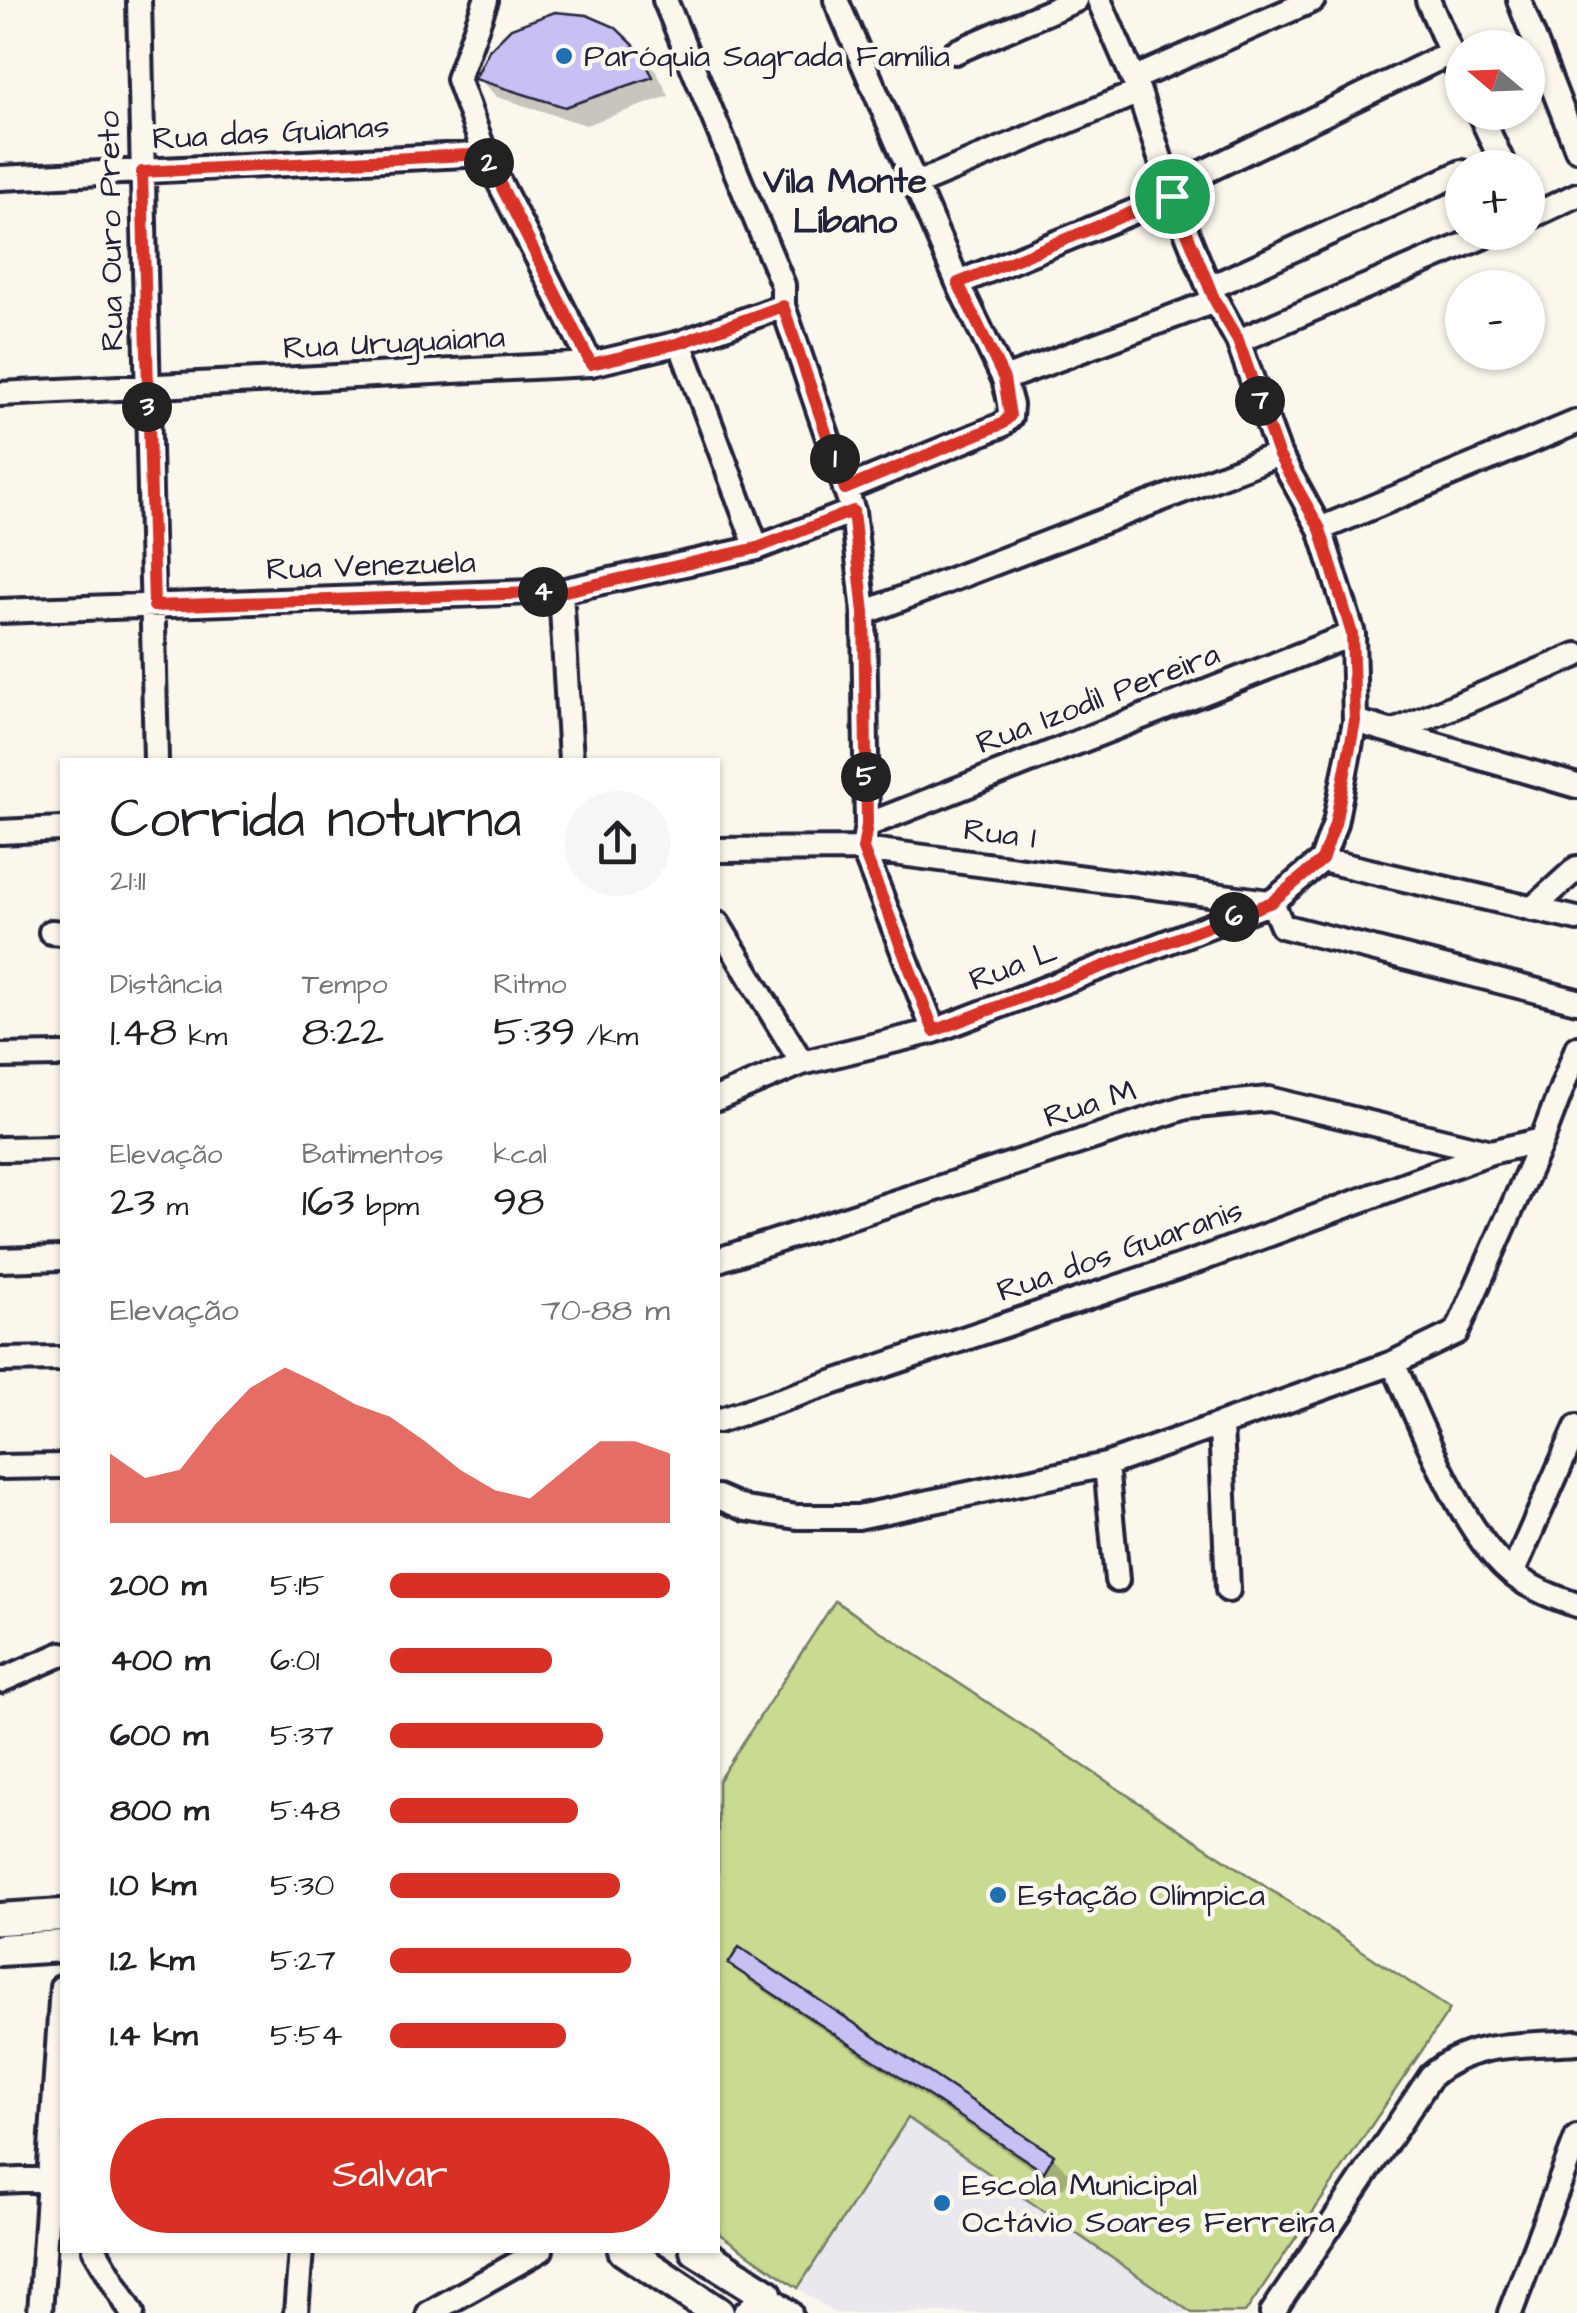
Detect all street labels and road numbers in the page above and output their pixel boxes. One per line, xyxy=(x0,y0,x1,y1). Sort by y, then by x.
street label: Rua das Guianas xyxy=(151,104,391,162)
street label: Rua Ouro Preto xyxy=(86,110,136,352)
street label: Rua Uruguaiana xyxy=(282,315,506,371)
street label: Rua Venezuela xyxy=(265,540,477,592)
street label: Rua Izodil Pereira xyxy=(970,632,1226,766)
street label: Rua I xyxy=(961,807,1039,861)
street label: Rua L xyxy=(963,929,1063,1003)
street label: Rua M xyxy=(1038,1068,1142,1140)
street label: Rua dos Guaranis xyxy=(991,1188,1249,1314)

